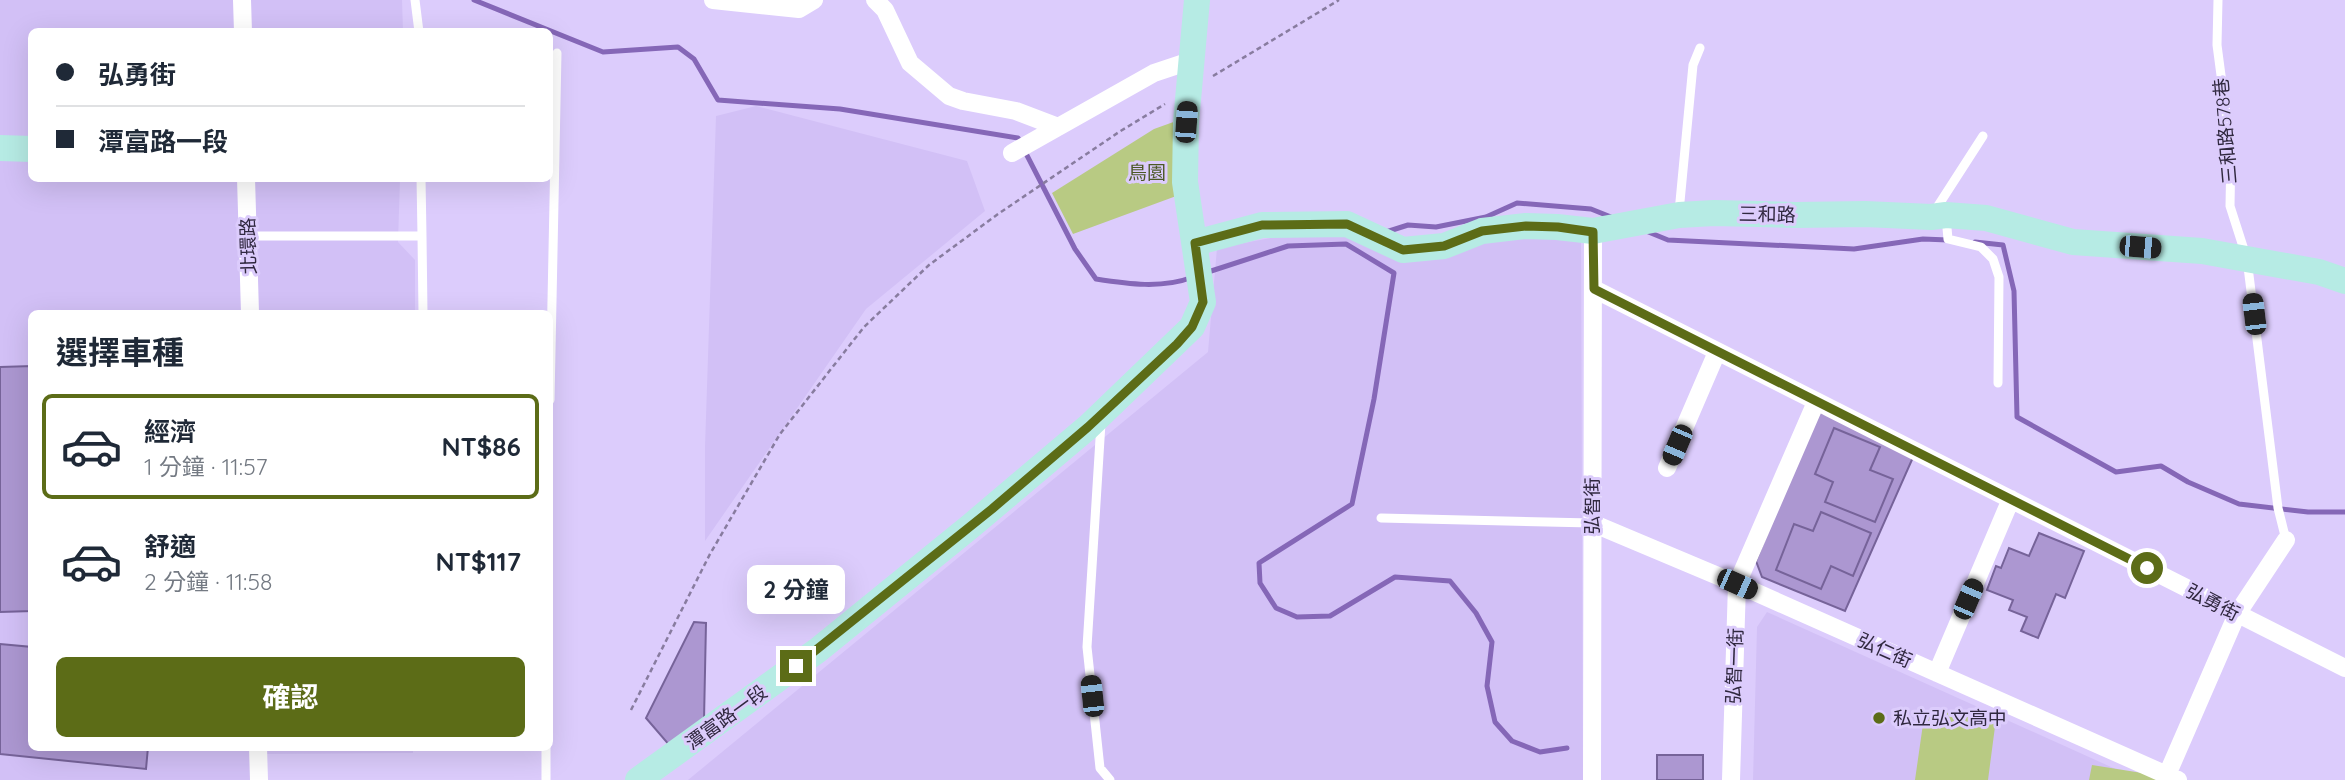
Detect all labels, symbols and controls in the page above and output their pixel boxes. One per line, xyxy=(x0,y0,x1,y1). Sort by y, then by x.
text: 弘勇街 xyxy=(98,58,176,91)
street label: 三和路578巷 xyxy=(2208,77,2242,185)
car xyxy=(1175,100,1198,144)
text: 潭富路一段 xyxy=(98,125,228,158)
park label: 鳥園 xyxy=(1128,160,1166,184)
street label: 三和路 xyxy=(1738,202,1796,226)
street label: 北環路 xyxy=(235,217,261,275)
car xyxy=(2119,235,2162,259)
car xyxy=(2242,292,2267,336)
text: 選擇車種 xyxy=(56,332,184,372)
icon: car xyxy=(60,415,123,478)
text: 經濟 xyxy=(144,415,196,448)
car xyxy=(1660,422,1695,468)
text: NT$86 xyxy=(441,430,521,463)
text: 1 分鐘 · 11:57 xyxy=(144,452,268,481)
street label: 弘智街 xyxy=(1580,477,1604,535)
icon: car xyxy=(60,530,123,593)
text: 舒適 xyxy=(144,530,196,563)
text: NT$117 xyxy=(436,545,521,578)
route start xyxy=(2131,552,2163,584)
callout: 2 分鐘 xyxy=(747,564,845,614)
car xyxy=(1714,566,1761,602)
text: 2 分鐘 · 11:58 xyxy=(144,567,272,596)
text: 2 分鐘 xyxy=(763,575,829,604)
car xyxy=(1951,576,1986,622)
street label: 弘勇街 xyxy=(2182,578,2244,626)
street label: 弘仁街 xyxy=(1854,627,1916,673)
street label: 弘智一街 xyxy=(1721,628,1747,704)
route end xyxy=(780,650,812,682)
button: 確認 xyxy=(56,657,525,737)
car xyxy=(1080,674,1105,718)
street label: 潭富路一段 xyxy=(681,679,771,755)
place label: 私立弘文高中 xyxy=(1893,706,2007,730)
marker: 私立弘文高中 xyxy=(1871,710,1887,726)

